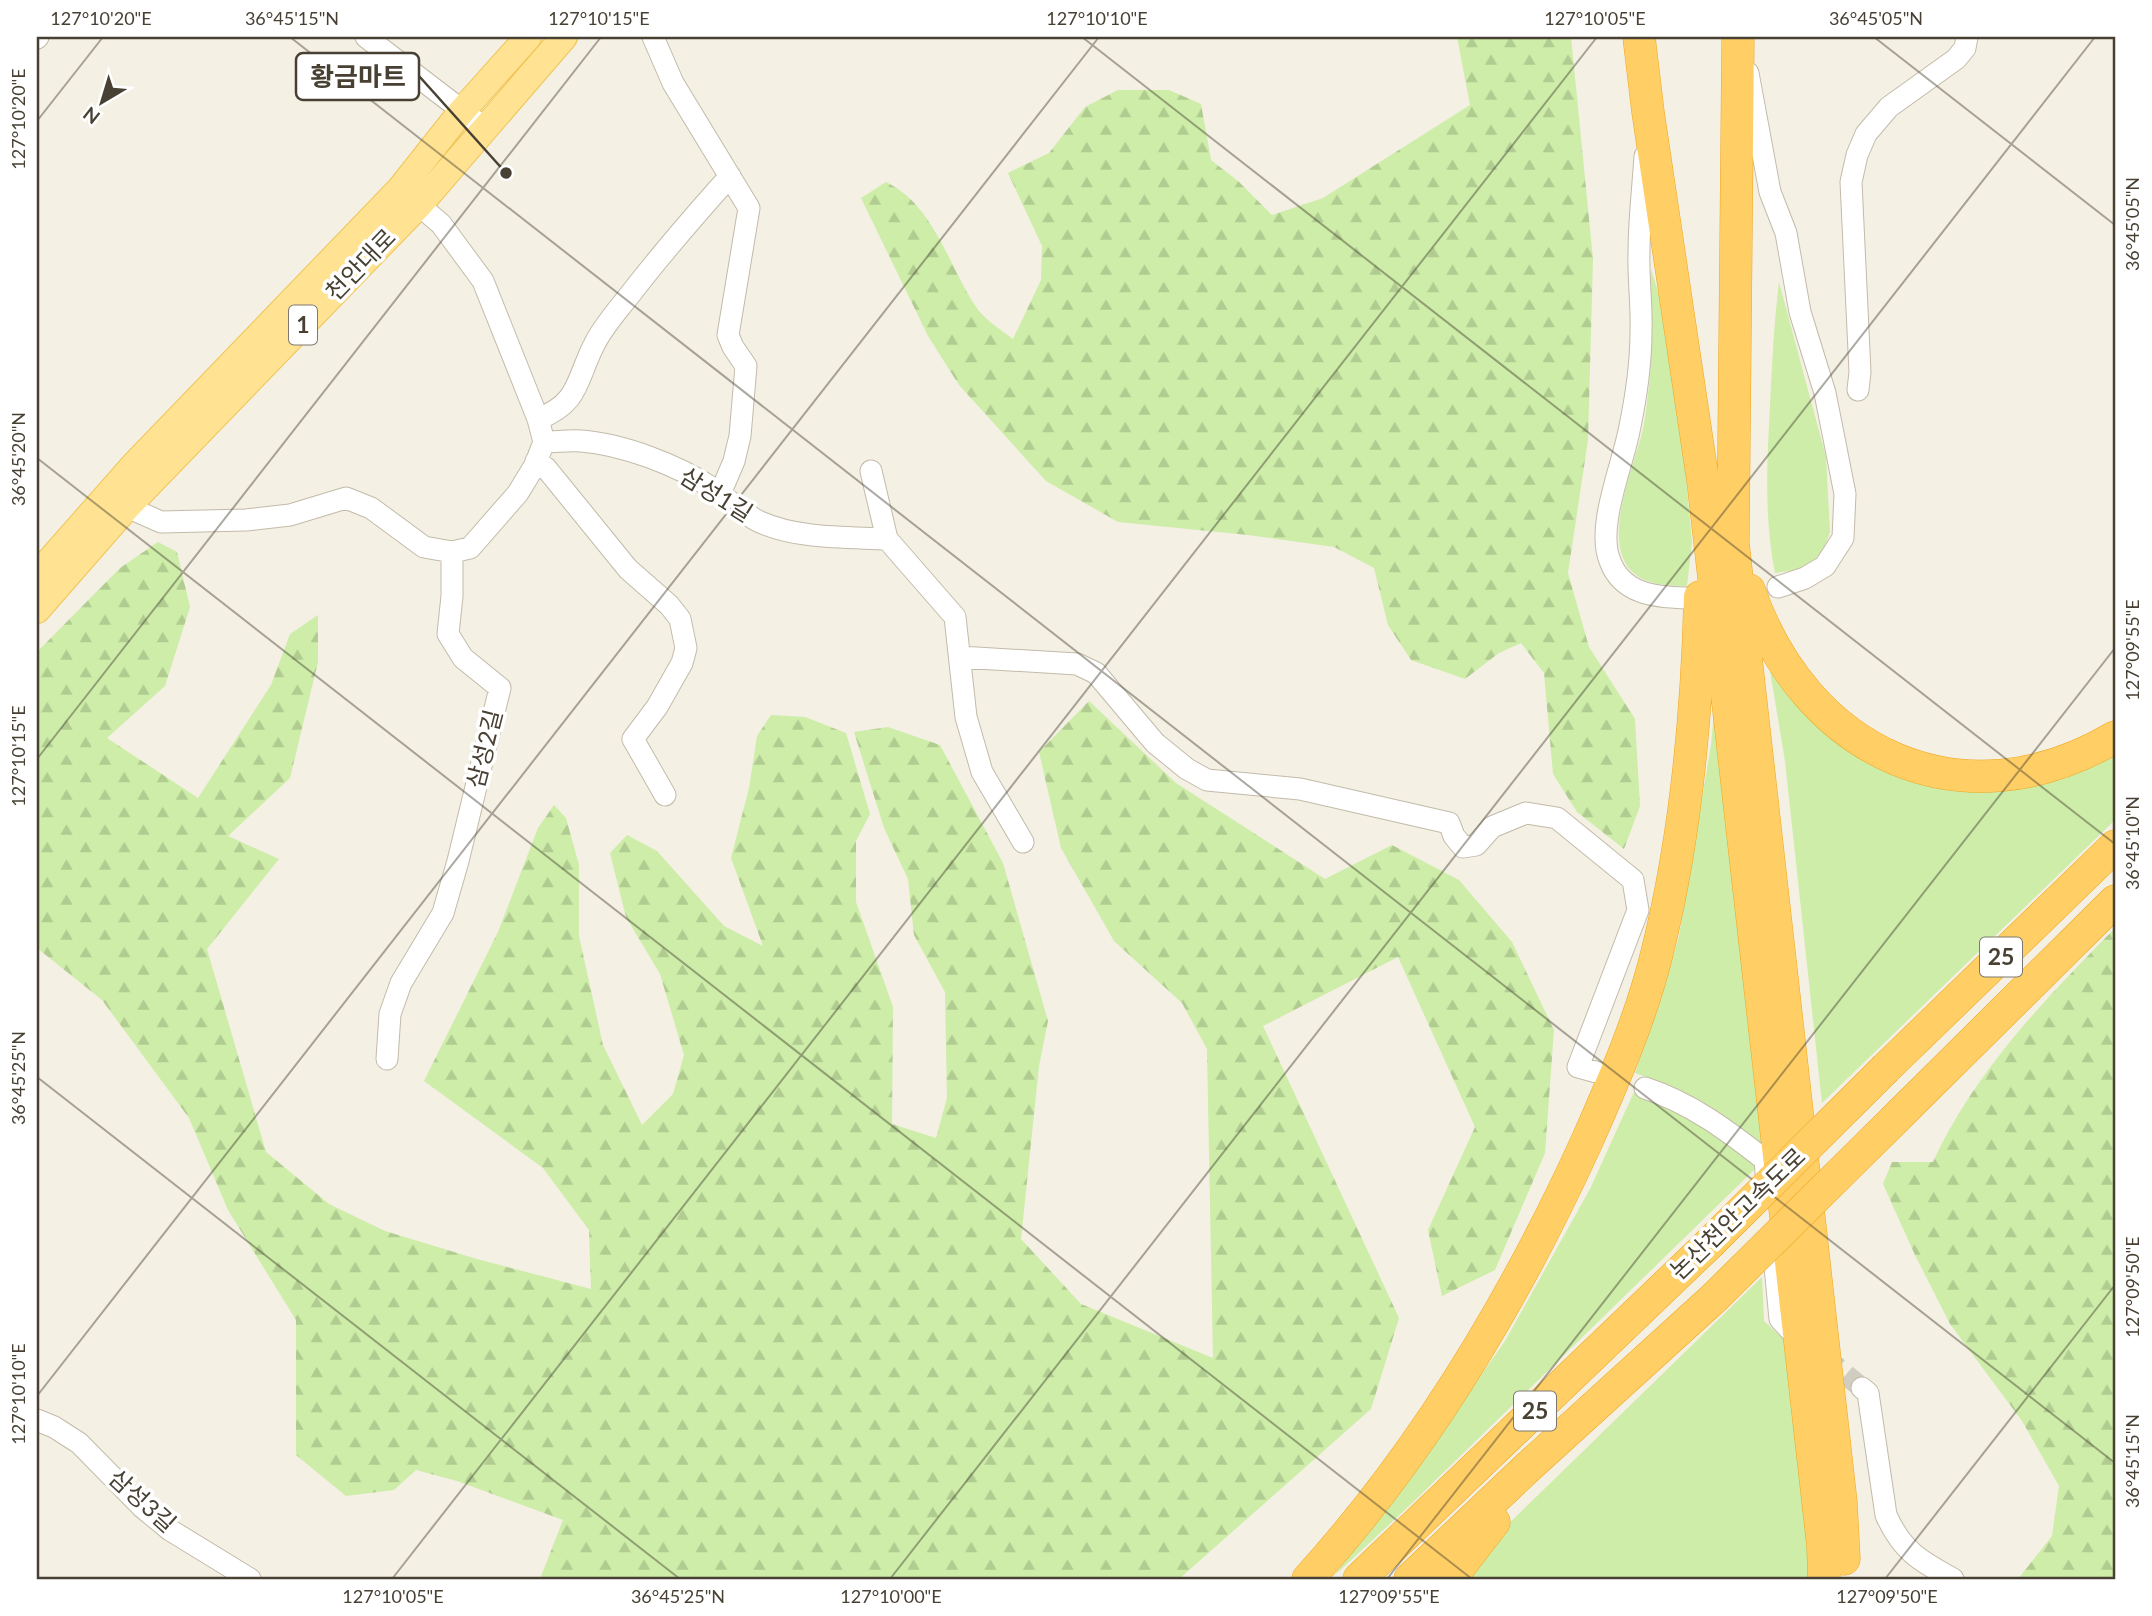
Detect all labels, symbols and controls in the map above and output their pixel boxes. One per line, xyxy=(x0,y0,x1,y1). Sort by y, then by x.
text: 127°10'20"E xyxy=(50,7,152,29)
text: 36°45'15"N xyxy=(245,7,339,29)
text: 127°10'15"E xyxy=(548,7,650,29)
text: 127°10'10"E xyxy=(1046,7,1148,29)
text: 127°10'05"E xyxy=(1544,7,1646,29)
text: 36°45'05"N xyxy=(1829,7,1923,29)
callout: 황금마트 xyxy=(296,53,419,100)
text: 황금마트 xyxy=(310,60,406,92)
north arrow xyxy=(66,66,136,136)
text: 127°10'20"E xyxy=(7,68,29,170)
text: N xyxy=(78,102,104,129)
text: 36°45'05"N xyxy=(2121,177,2143,271)
street label: 천안대로 xyxy=(319,222,401,306)
road number: 1 xyxy=(289,306,317,344)
text: 36°45'20"N xyxy=(7,412,29,506)
street label: 삼성1길 xyxy=(675,460,758,527)
text: 127°09'55"E xyxy=(2121,599,2143,701)
text: 127°10'15"E xyxy=(7,705,29,807)
street label: 삼성2길 xyxy=(460,706,507,791)
text: 36°45'10"N xyxy=(2121,796,2143,890)
road number: 25 xyxy=(1980,938,2022,976)
text: 36°45'25"N xyxy=(7,1031,29,1125)
street label: 논산천안고속도로 xyxy=(1663,1141,1811,1285)
text: 127°09'50"E xyxy=(2121,1236,2143,1338)
text: 127°10'10"E xyxy=(7,1343,29,1445)
road number: 25 xyxy=(1514,1392,1556,1430)
text: 36°45'15"N xyxy=(2121,1414,2143,1508)
street label: 삼성3길 xyxy=(104,1462,182,1537)
text: 127°10'05"E xyxy=(342,1585,444,1607)
text: 36°45'25"N xyxy=(631,1585,725,1607)
text: 127°10'00"E xyxy=(840,1585,942,1607)
text: 127°09'55"E xyxy=(1338,1585,1440,1607)
text: 127°09'50"E xyxy=(1836,1585,1938,1607)

